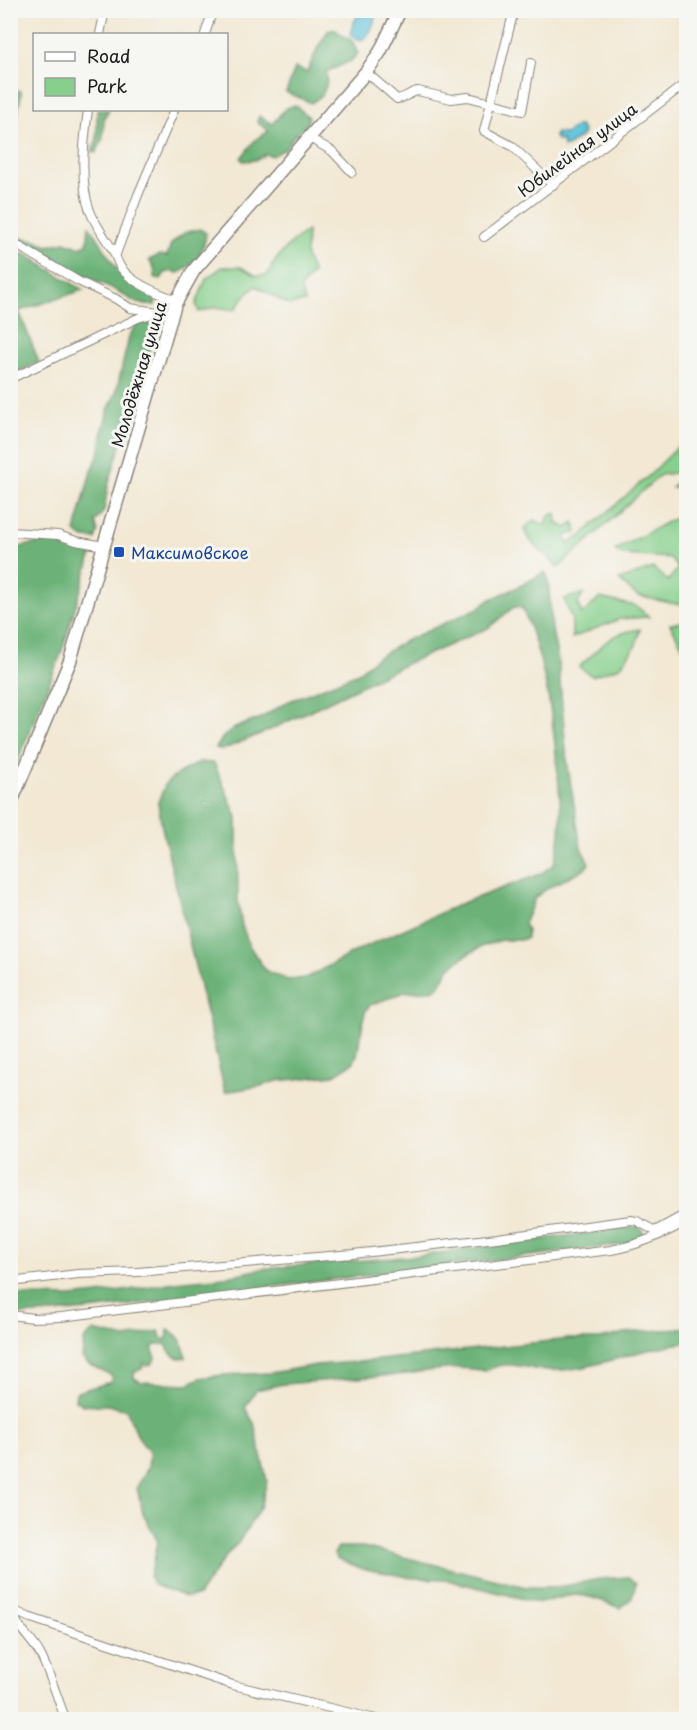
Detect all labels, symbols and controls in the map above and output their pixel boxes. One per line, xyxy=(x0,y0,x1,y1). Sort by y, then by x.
legend xyxy=(33,33,228,111)
text: Road xyxy=(87,42,131,69)
text: Park xyxy=(87,72,127,99)
street label: Юбилейная улица xyxy=(512,96,642,202)
street label: Молодёжная улица xyxy=(104,298,172,450)
place label: Максимовское xyxy=(131,540,249,564)
marker: Максимовское xyxy=(112,545,126,559)

